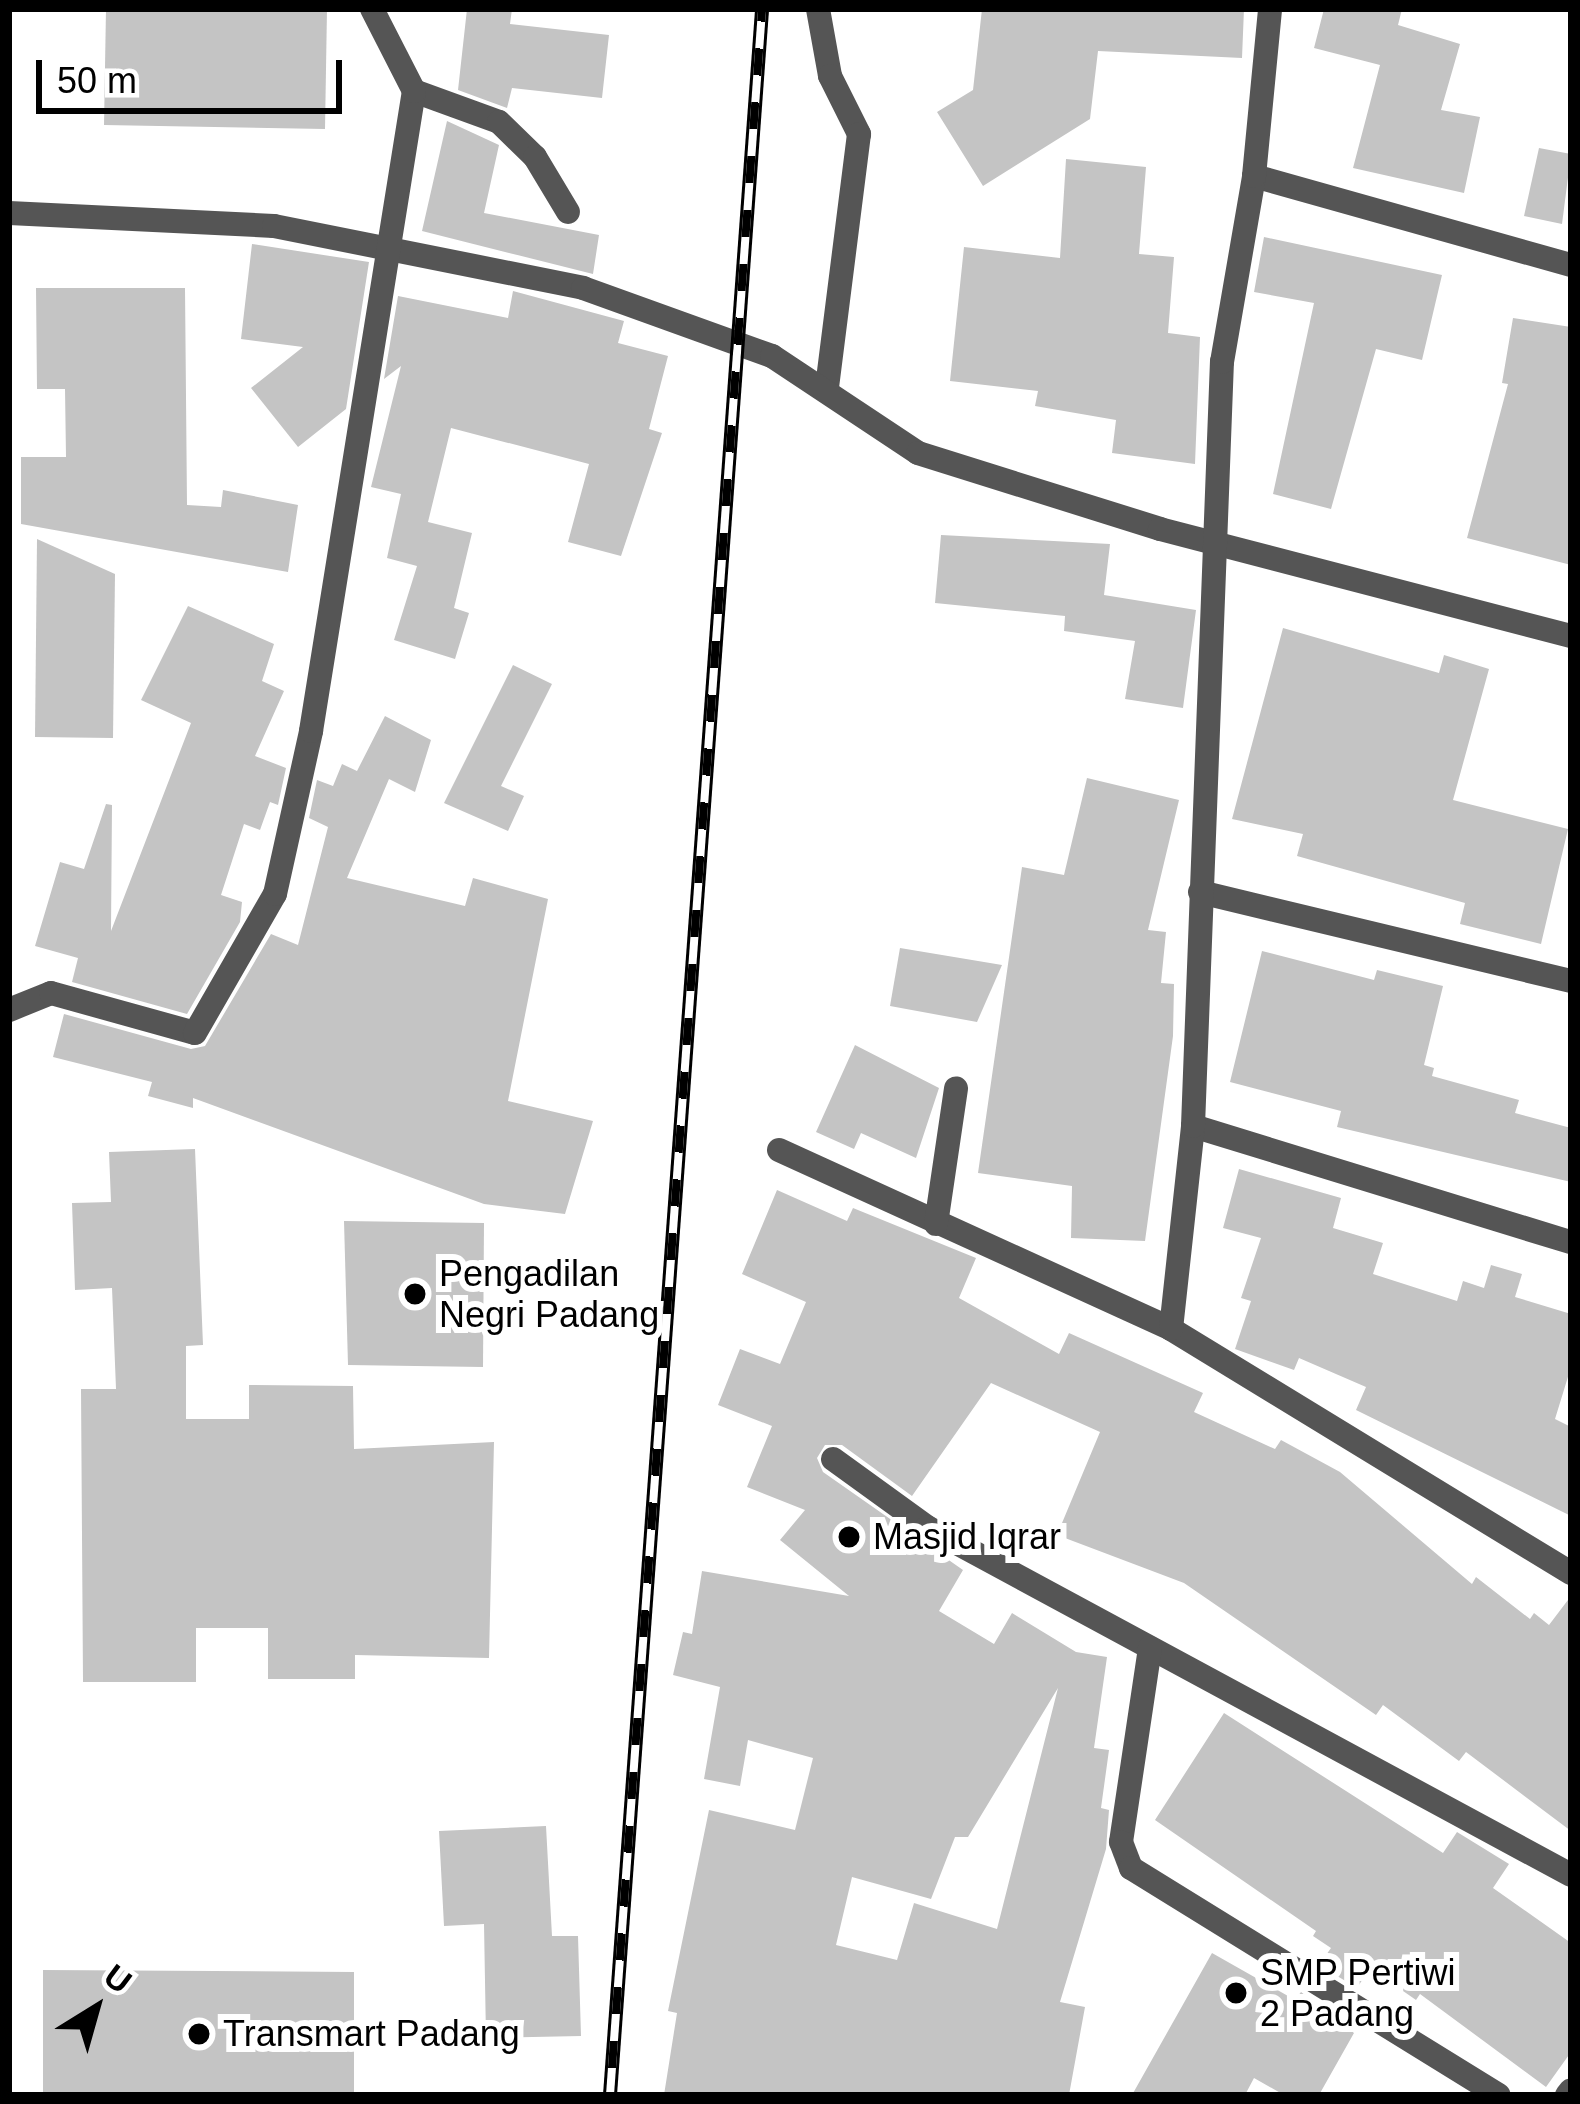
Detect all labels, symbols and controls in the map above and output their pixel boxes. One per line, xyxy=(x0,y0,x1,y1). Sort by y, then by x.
scale bar xyxy=(42,36,348,110)
text: 50 m xyxy=(57,60,137,101)
place label: Pengadilan Negri Padang xyxy=(439,1251,659,1336)
marker: Pengadilan Negri Padang xyxy=(402,1281,428,1307)
place label: Masjid Iqrar xyxy=(873,1515,1061,1559)
marker: Masjid Iqrar xyxy=(836,1524,862,1550)
north arrow xyxy=(36,1948,156,2068)
place label: SMP Pertiwi 2 Padang xyxy=(1260,1950,1456,2035)
text: U xyxy=(97,1957,139,2001)
marker: SMP Pertiwi 2 Padang xyxy=(1223,1980,1249,2006)
place label: Transmart Padang xyxy=(223,2012,520,2056)
marker: Transmart Padang xyxy=(186,2021,212,2047)

